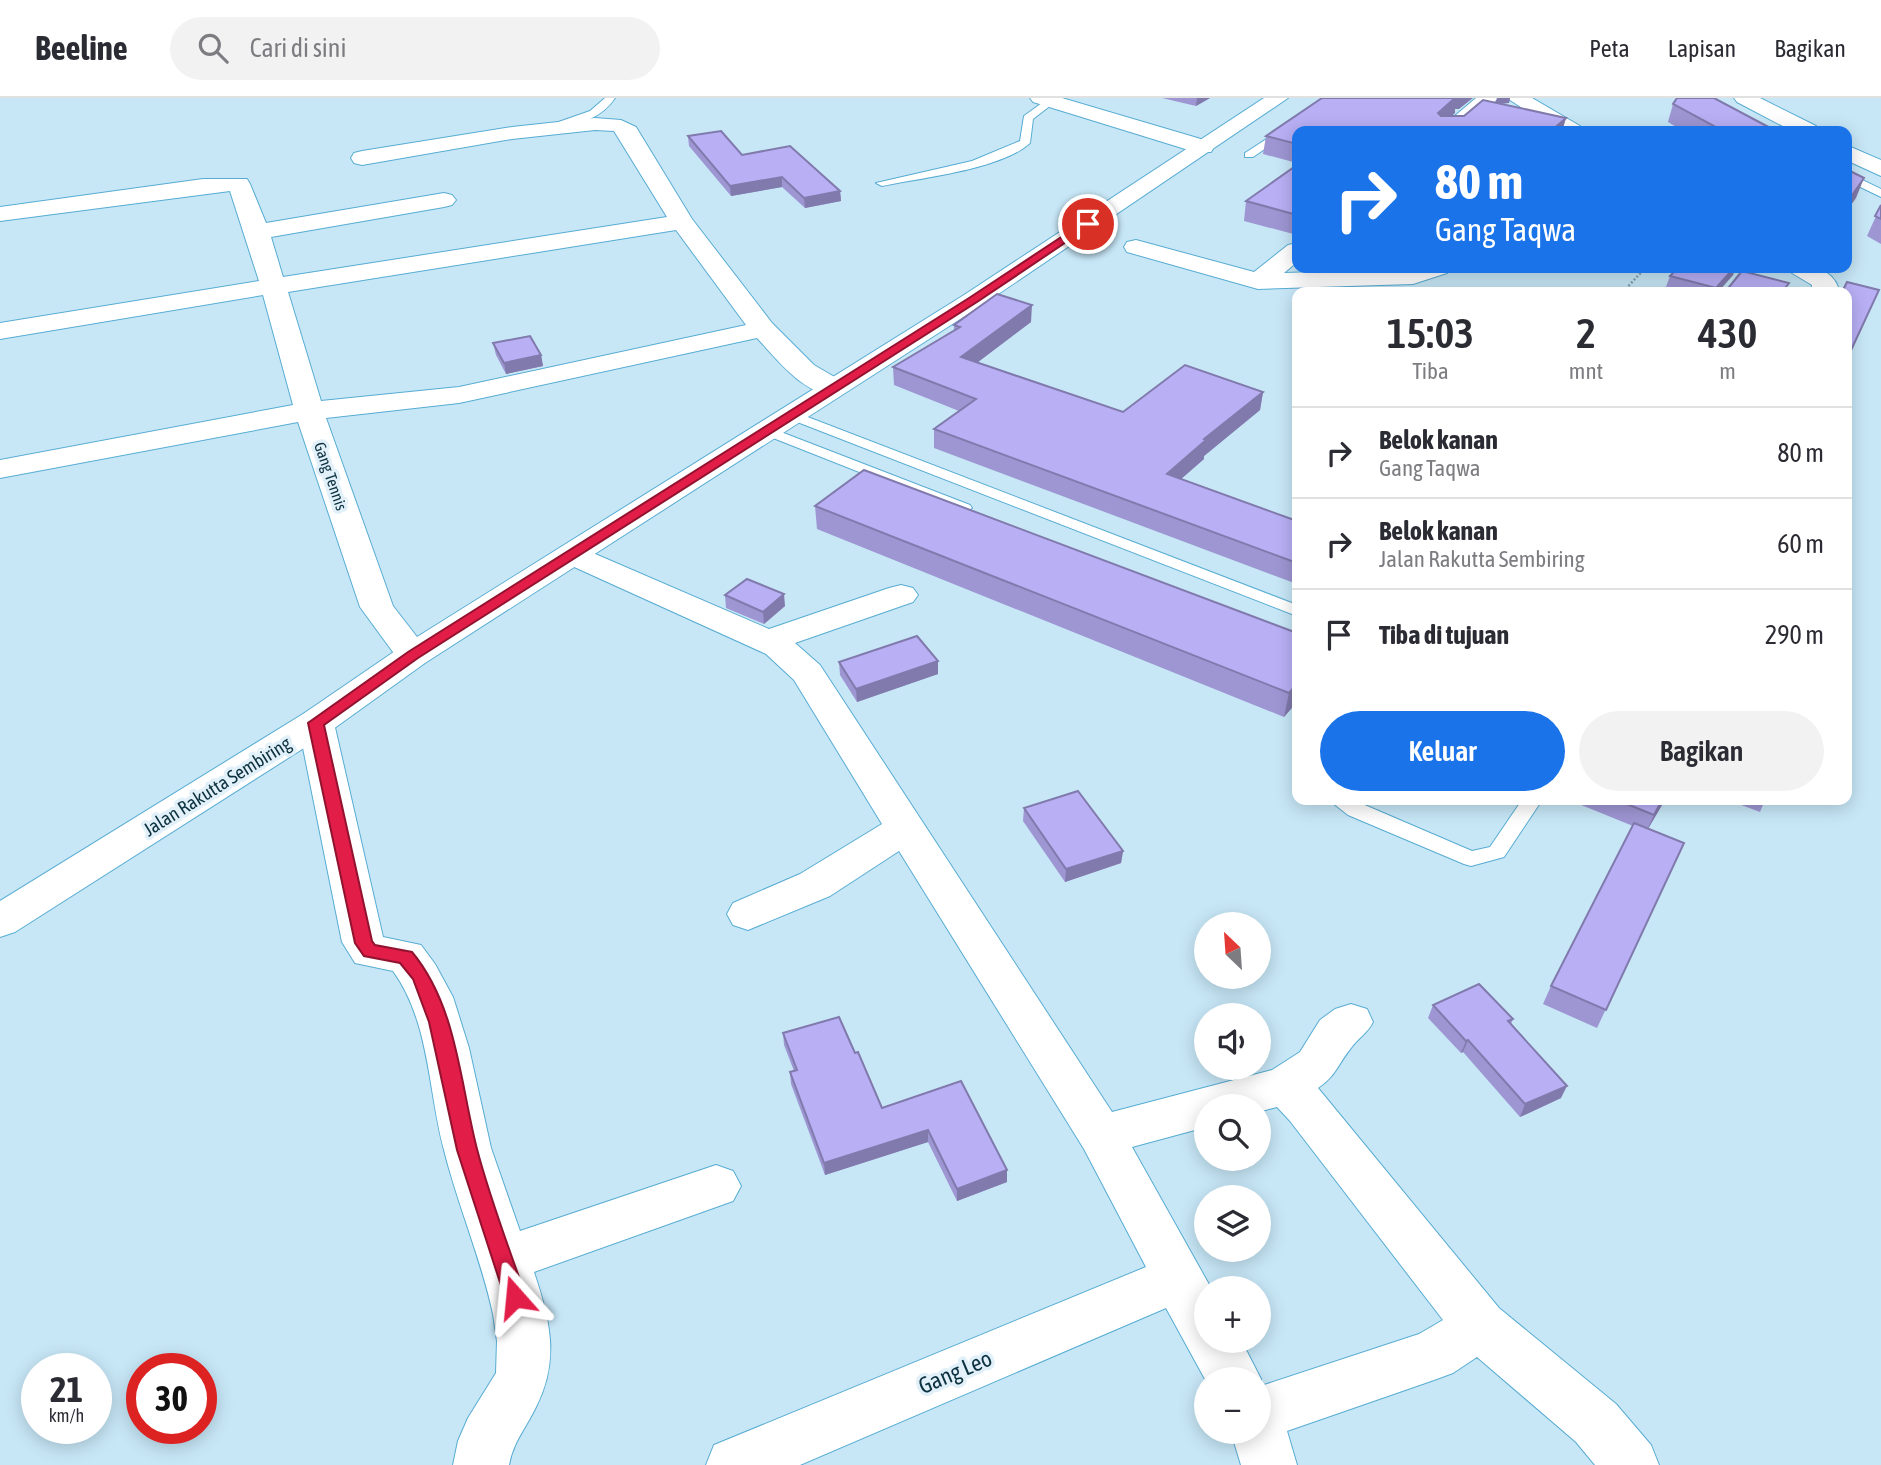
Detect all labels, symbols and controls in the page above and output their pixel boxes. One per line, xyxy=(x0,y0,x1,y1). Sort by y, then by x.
search box xyxy=(170,17,660,80)
text: Beeline xyxy=(35,29,128,67)
icon: search xyxy=(194,29,232,67)
text: Cari di sini xyxy=(250,33,346,63)
text: Peta xyxy=(1589,35,1630,62)
text: Lapisan xyxy=(1668,35,1736,62)
text: Bagikan xyxy=(1774,35,1846,62)
text: 80 m xyxy=(1435,153,1523,209)
icon: right xyxy=(1320,154,1411,245)
pin xyxy=(1058,194,1118,254)
icon: arrive xyxy=(1069,205,1107,243)
text: Gang Taqwa xyxy=(1435,211,1576,248)
text: 15:03 xyxy=(1387,309,1474,357)
text: 2 xyxy=(1576,309,1596,357)
text: 430 xyxy=(1698,309,1757,357)
text: Tiba xyxy=(1412,358,1449,384)
text: mnt xyxy=(1569,358,1603,384)
text: m xyxy=(1719,358,1736,384)
text: Belok kanan xyxy=(1379,425,1498,455)
icon: right xyxy=(1320,434,1358,472)
text: 80 m xyxy=(1777,438,1824,468)
street label: Gang Tennis xyxy=(310,440,351,513)
text: Gang Taqwa xyxy=(1379,455,1480,481)
text: Belok kanan xyxy=(1379,516,1498,546)
icon: right xyxy=(1320,525,1358,563)
text: 60 m xyxy=(1777,529,1824,559)
text: Jalan Rakutta Sembiring xyxy=(1379,546,1585,572)
icon: arrive xyxy=(1320,616,1358,654)
text: Tiba di tujuan xyxy=(1379,620,1509,650)
text: 290 m xyxy=(1765,620,1824,650)
button: Keluar xyxy=(1320,711,1565,791)
button: Bagikan xyxy=(1579,711,1824,791)
street label: Jalan Rakutta Sembiring xyxy=(139,731,296,840)
north arrow xyxy=(1194,912,1270,989)
map controls xyxy=(1194,912,1271,1444)
button: sound xyxy=(1194,1003,1271,1080)
button: search xyxy=(1194,1094,1271,1171)
button: layers xyxy=(1194,1185,1271,1262)
position arrow xyxy=(478,1260,552,1334)
button: + xyxy=(1194,1276,1271,1353)
street label: Gang Leo xyxy=(914,1345,996,1399)
speed limit sign: 30 xyxy=(126,1353,217,1444)
button: − xyxy=(1194,1367,1271,1444)
text: 21 xyxy=(50,1369,83,1409)
text: km/h xyxy=(49,1405,84,1426)

